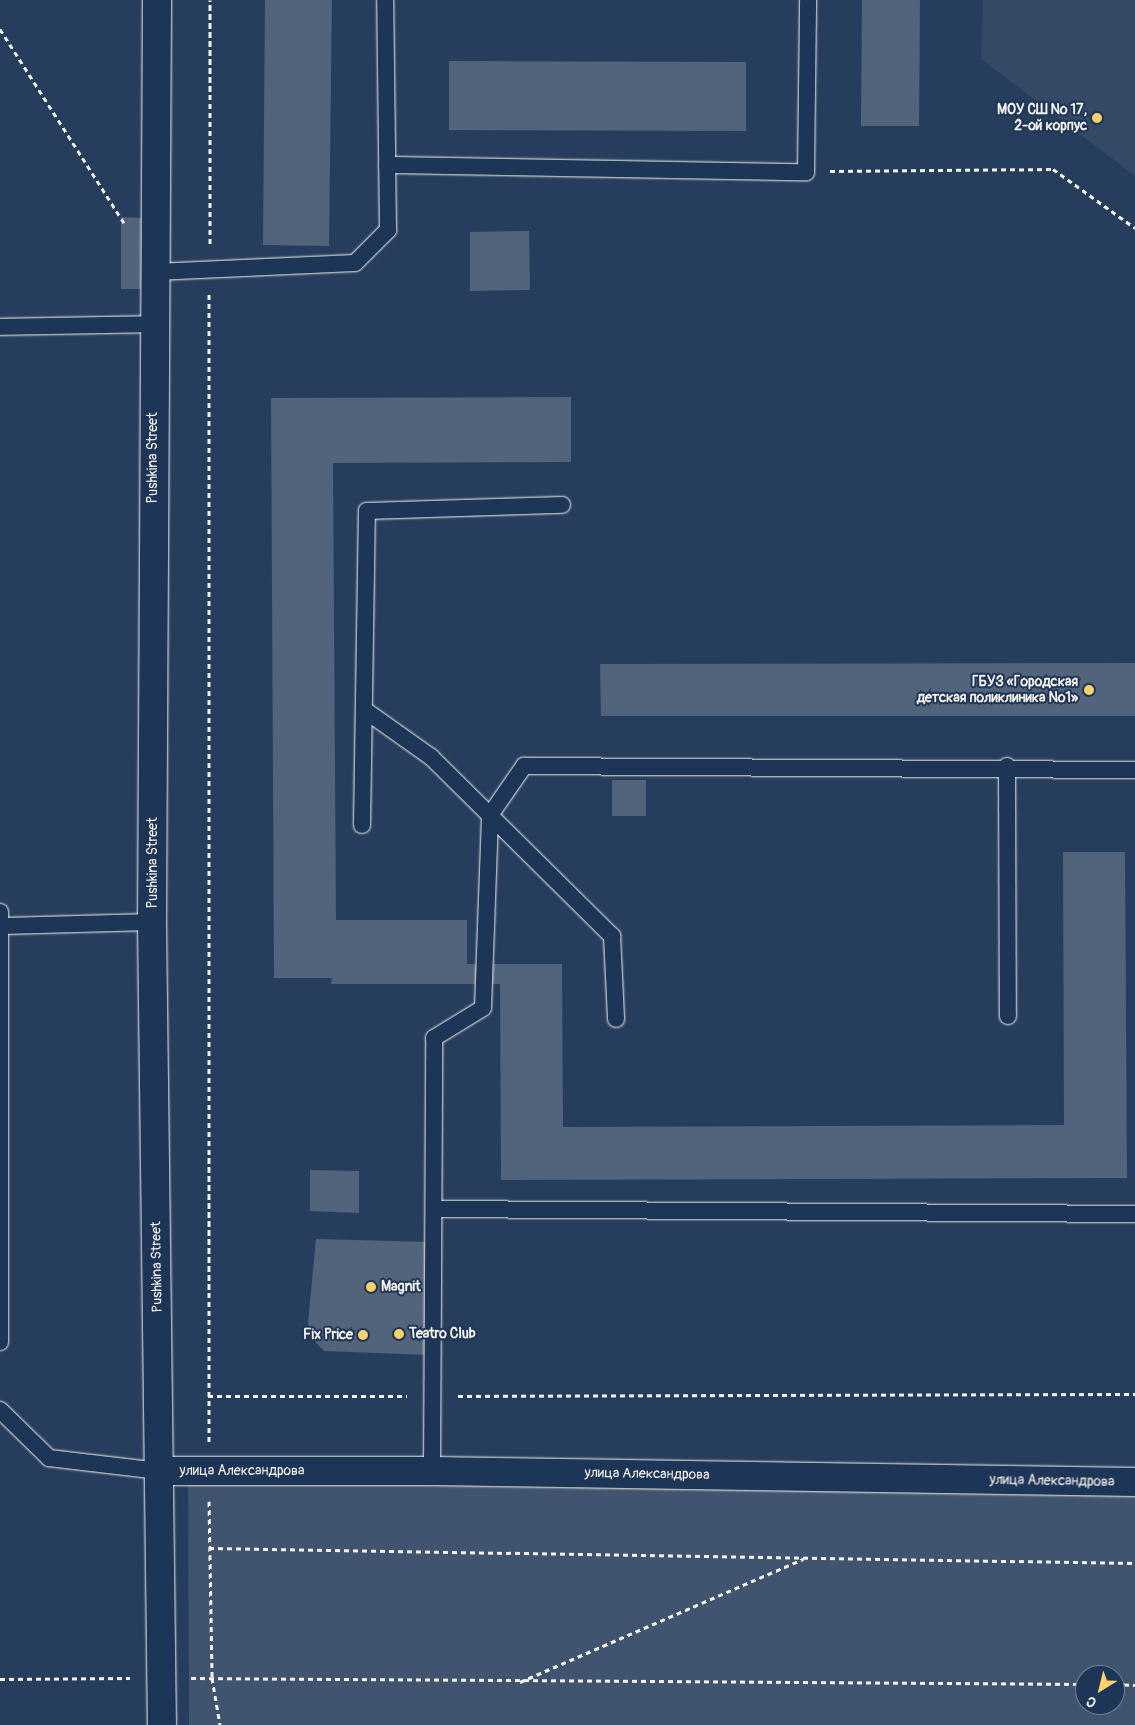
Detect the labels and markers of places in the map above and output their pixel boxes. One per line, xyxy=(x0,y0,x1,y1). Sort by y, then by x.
place label: МОУ СШ № 17, 2-ой корпус xyxy=(997,102,1087,134)
marker: МОУ СШ № 17, 2-ой корпус xyxy=(1091,112,1103,124)
place label: ГБУЗ «Городская детская поликлиника №1» xyxy=(917,674,1078,706)
marker: ГБУЗ «Городская детская поликлиника №1» xyxy=(1082,683,1096,697)
place label: Magnit xyxy=(381,1279,421,1295)
marker: Magnit xyxy=(365,1281,377,1293)
place label: Teatro Club xyxy=(409,1326,476,1342)
place label: Fix Price xyxy=(303,1327,353,1343)
marker: Teatro Club xyxy=(393,1328,405,1340)
marker: Fix Price xyxy=(357,1329,369,1341)

